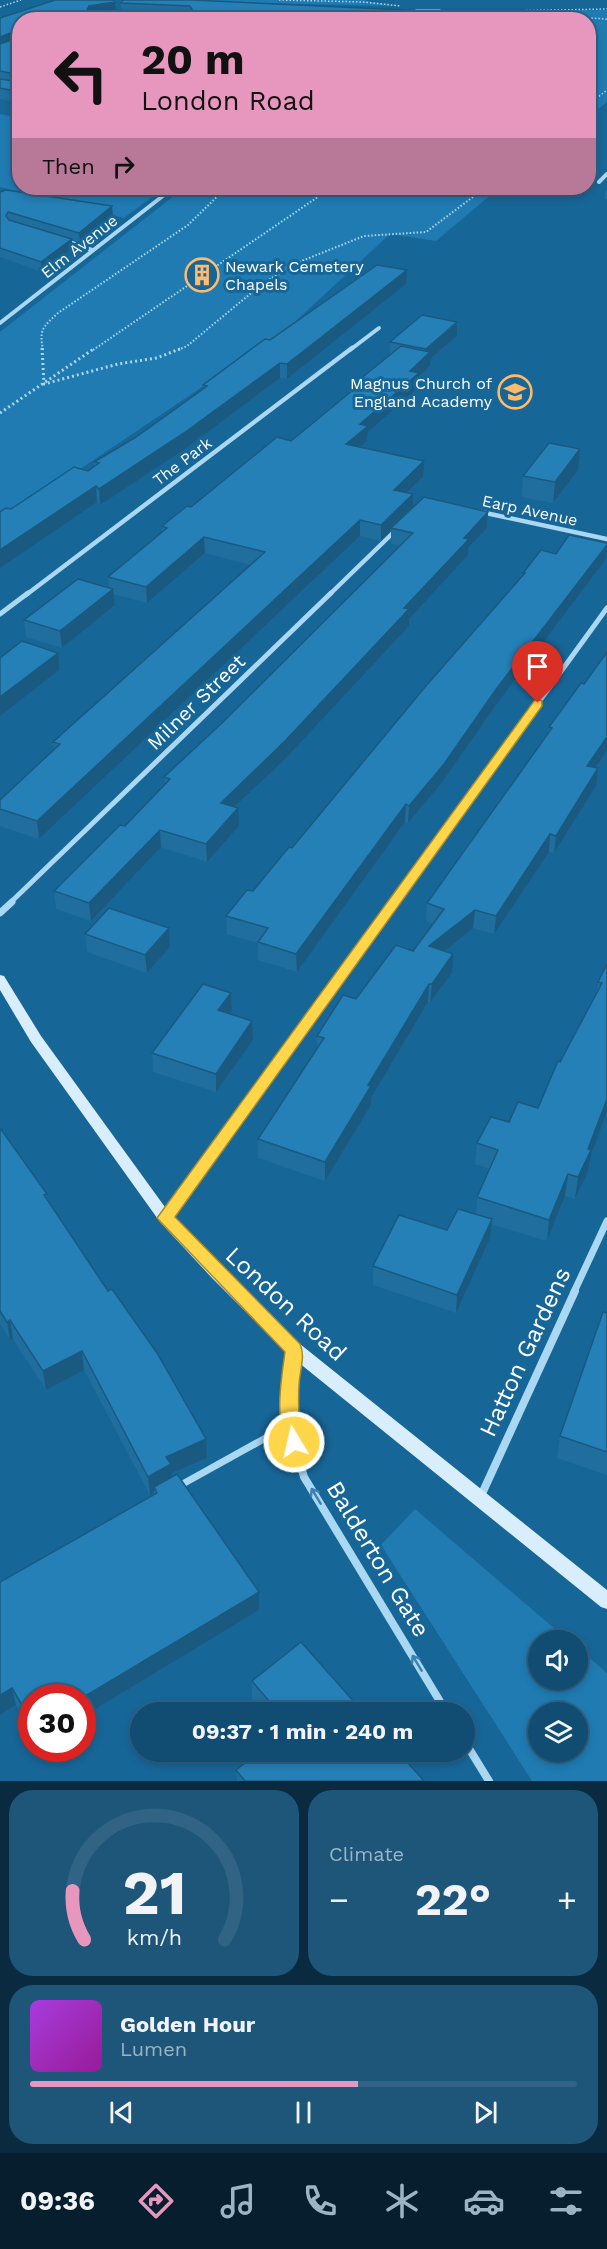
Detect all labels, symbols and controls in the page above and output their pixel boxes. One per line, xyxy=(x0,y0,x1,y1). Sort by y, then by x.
text: 20 m xyxy=(141,35,245,84)
icon: left xyxy=(42,36,120,114)
text: London Road xyxy=(141,85,315,117)
icon: right xyxy=(107,150,140,183)
text: Then xyxy=(42,154,95,179)
street label: Elm Avenue xyxy=(37,211,121,282)
building icon: Newark Cemetery Chapels xyxy=(184,257,220,293)
place label: Newark Cemetery Chapels xyxy=(225,257,365,294)
place label: Magnus Church of England Academy xyxy=(350,374,493,411)
school or university icon: Magnus Church of England Academy xyxy=(497,374,533,410)
street label: The Park xyxy=(149,433,215,490)
street label: Earp Avenue xyxy=(480,491,579,530)
pin xyxy=(512,641,563,703)
street label: Milner Street xyxy=(142,649,251,755)
icon: arrive xyxy=(521,650,554,683)
street label: London Road xyxy=(220,1241,352,1367)
street label: Hatton Gardens xyxy=(474,1263,576,1441)
position arrow xyxy=(262,1410,326,1474)
street label: Balderton Gate xyxy=(321,1476,435,1642)
one-way arrow xyxy=(309,1488,321,1505)
map controls xyxy=(528,1630,588,1762)
button: sound xyxy=(528,1630,588,1690)
one-way arrow xyxy=(410,1655,422,1672)
speed limit sign: 30 xyxy=(18,1684,96,1762)
button: layers xyxy=(528,1702,588,1762)
text: 09:37 · 1 min · 240 m xyxy=(192,1719,413,1744)
text: Climate xyxy=(329,1842,404,1866)
text: 21 xyxy=(122,1856,186,1929)
text: 22° xyxy=(415,1873,491,1926)
text: − xyxy=(329,1880,349,1919)
text: + xyxy=(557,1880,577,1919)
text: km/h xyxy=(126,1925,182,1950)
text: Golden Hour xyxy=(120,2012,255,2037)
text: Lumen xyxy=(120,2037,187,2061)
icon: previous xyxy=(105,2096,138,2129)
icon: pause xyxy=(287,2096,320,2129)
icon: next xyxy=(469,2096,502,2129)
icon: directions xyxy=(135,2180,177,2222)
icon: music xyxy=(217,2180,259,2222)
icon: phone xyxy=(299,2180,341,2222)
icon: climate xyxy=(381,2180,423,2222)
icon: car xyxy=(463,2180,505,2222)
icon: filters xyxy=(545,2180,587,2222)
text: 09:36 xyxy=(20,2185,95,2217)

